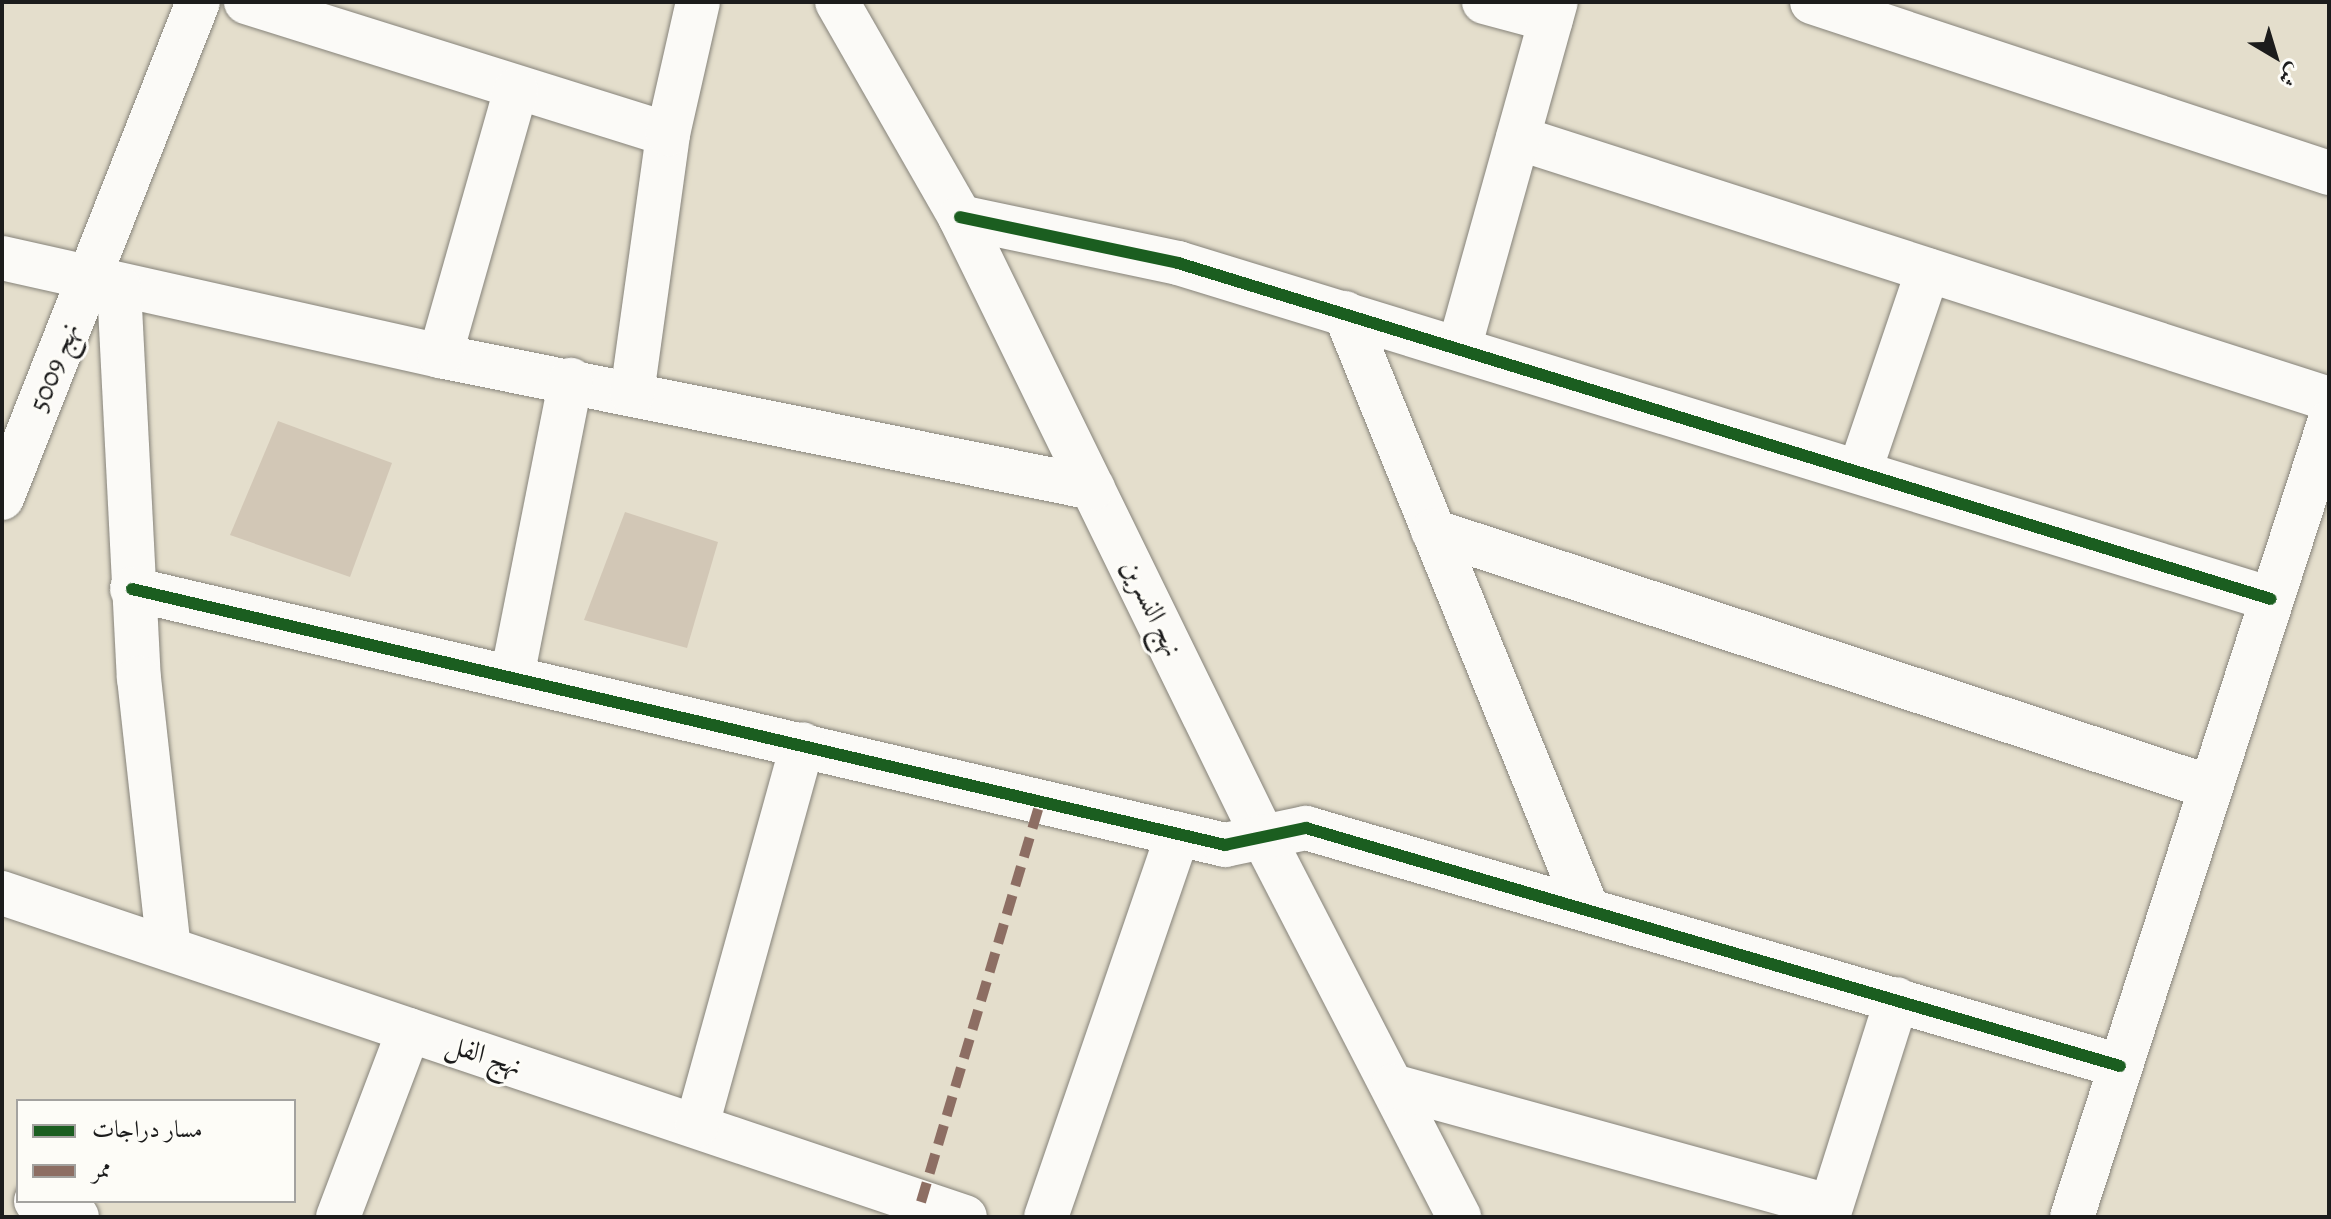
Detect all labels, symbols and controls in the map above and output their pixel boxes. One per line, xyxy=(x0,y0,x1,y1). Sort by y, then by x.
north arrow xyxy=(2235,16,2315,96)
text: ش xyxy=(2272,56,2308,93)
street label: نهج 5009 xyxy=(22,318,86,416)
street label: نهج النسرين xyxy=(1114,554,1190,662)
street label: نهج الفل xyxy=(442,1027,526,1083)
legend xyxy=(16,1099,296,1203)
text: مسار دراجات xyxy=(92,1113,203,1145)
text: ممر xyxy=(92,1153,111,1185)

